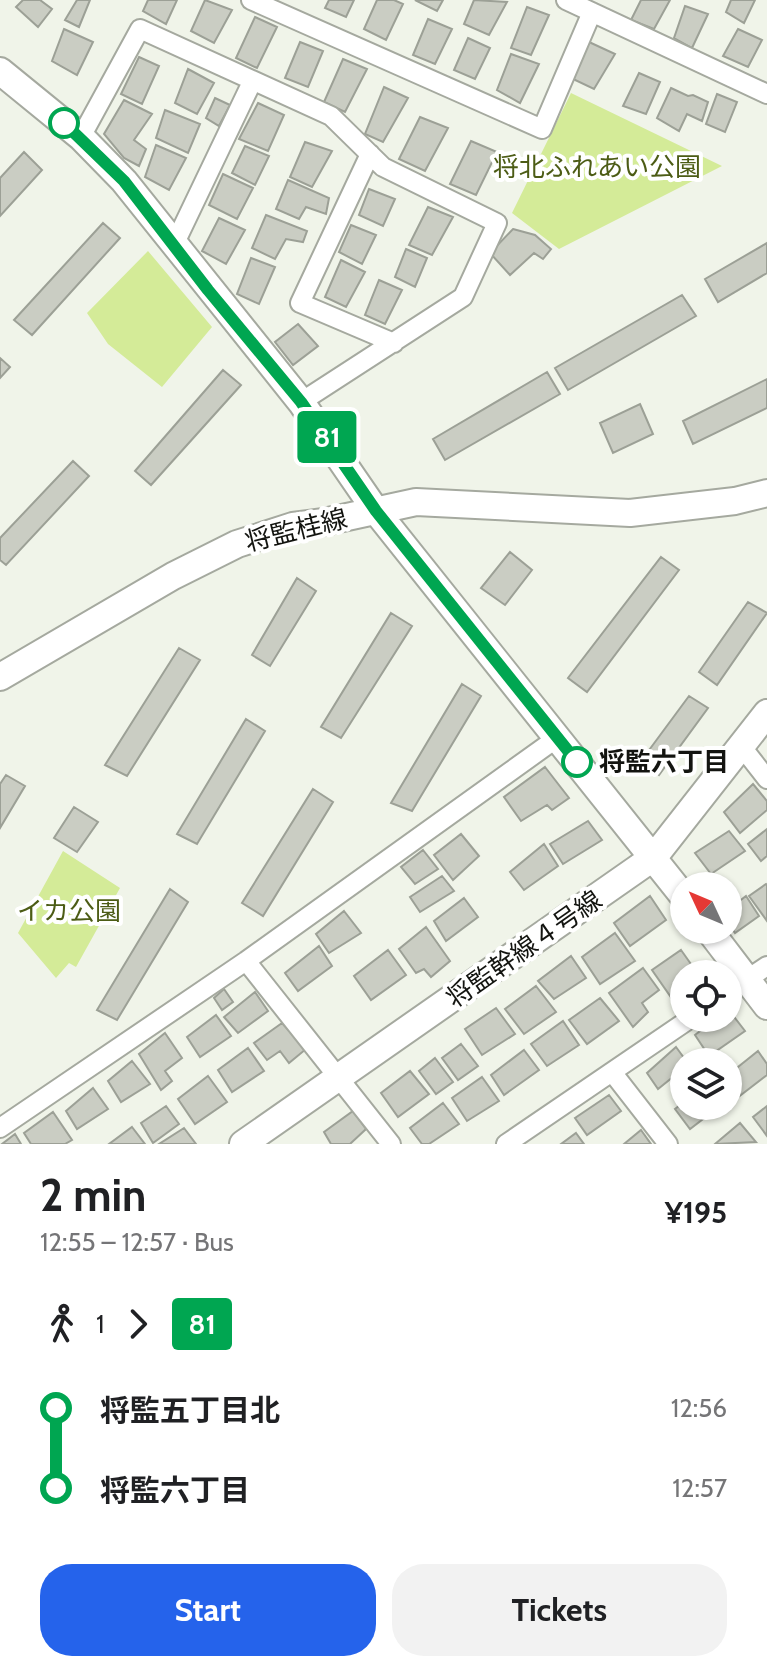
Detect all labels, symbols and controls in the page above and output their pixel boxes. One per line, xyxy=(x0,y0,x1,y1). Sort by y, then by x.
unlabelled marker xyxy=(49,108,79,138)
park label: 将北ふれあい公園 xyxy=(493,151,701,183)
line badge: 81 xyxy=(291,411,363,463)
text: 81 xyxy=(313,420,341,454)
street label: 将監桂線 xyxy=(242,502,350,558)
place label: 将監六丁目 xyxy=(599,746,729,778)
marker: 将監六丁目 xyxy=(562,747,592,777)
north arrow xyxy=(670,872,742,944)
map controls xyxy=(670,872,742,1120)
street label: 将監幹線４号線 xyxy=(440,884,608,1014)
park label: イカ公園 xyxy=(17,895,121,927)
button: locate xyxy=(670,960,742,1032)
button: layers xyxy=(670,1048,742,1120)
text: 2 min xyxy=(40,1169,146,1222)
text: ¥195 xyxy=(665,1194,727,1231)
text: 12:55 – 12:57 · Bus xyxy=(40,1226,234,1258)
icon: walk xyxy=(40,1302,84,1346)
icon: forward xyxy=(116,1302,160,1346)
text: 81 xyxy=(188,1307,216,1341)
text: 1 xyxy=(96,1308,104,1340)
text: 将監五丁目北 xyxy=(100,1392,280,1429)
text: 12:56 xyxy=(671,1392,727,1424)
text: 将監六丁目 xyxy=(100,1472,250,1509)
text: 12:57 xyxy=(672,1472,727,1504)
button: Start xyxy=(40,1564,376,1656)
button: Tickets xyxy=(392,1564,727,1656)

